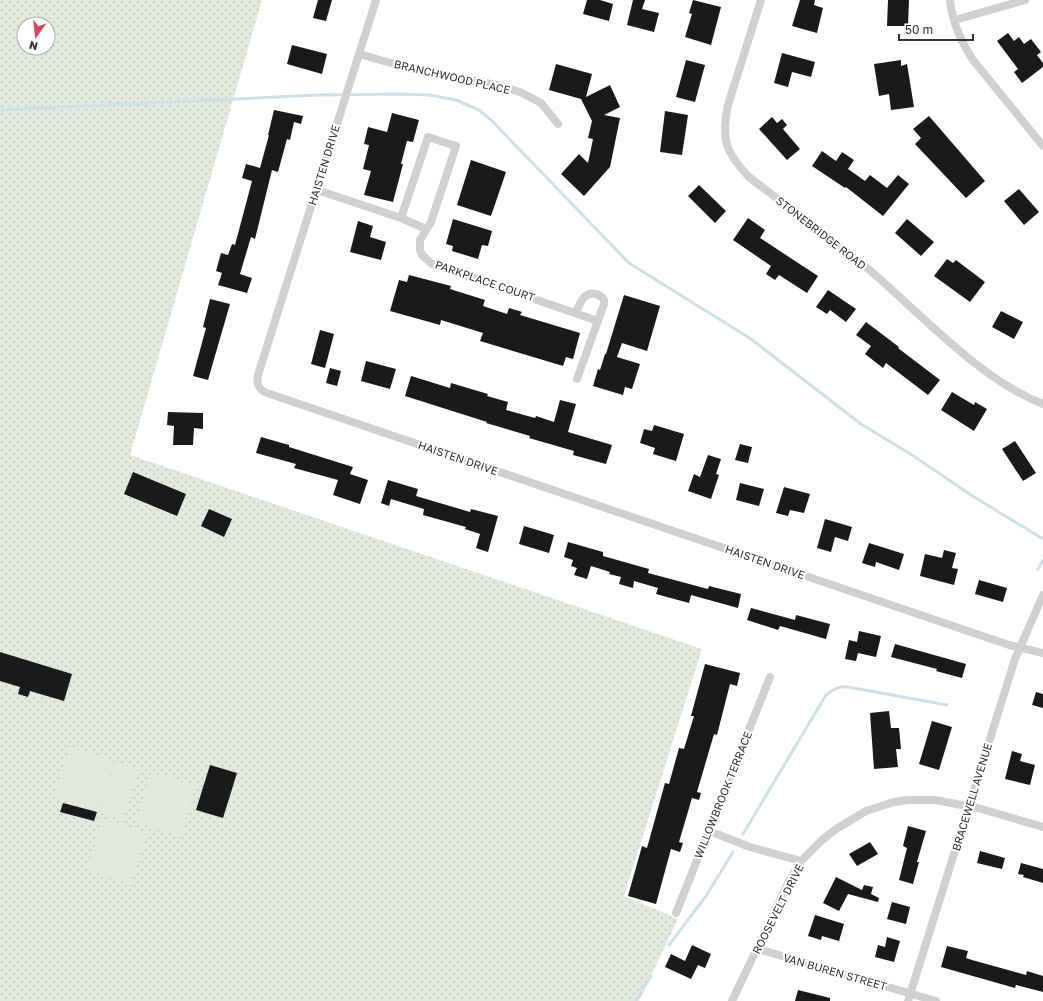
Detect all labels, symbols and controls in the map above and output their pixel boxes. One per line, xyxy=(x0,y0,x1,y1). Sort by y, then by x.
north arrow xyxy=(16,16,56,56)
scale bar xyxy=(899,16,973,42)
text: 50 m xyxy=(905,22,933,37)
text: N xyxy=(28,39,39,54)
street label: BRANCHWOOD PLACE xyxy=(393,57,512,96)
street label: HAISTEN DRIVE xyxy=(305,123,342,207)
street label: STONEBRIDGE ROAD xyxy=(774,193,869,272)
street label: PARKPLACE COURT xyxy=(434,257,537,304)
street label: HAISTEN DRIVE xyxy=(417,438,500,477)
street label: HAISTEN DRIVE xyxy=(724,542,807,581)
street label: WILLOWBROOK TERRACE xyxy=(691,729,754,860)
street label: BRACEWELL AVENUE xyxy=(949,741,994,852)
street label: ROOSEVELT DRIVE xyxy=(749,861,806,956)
street label: VAN BUREN STREET xyxy=(782,951,889,993)

